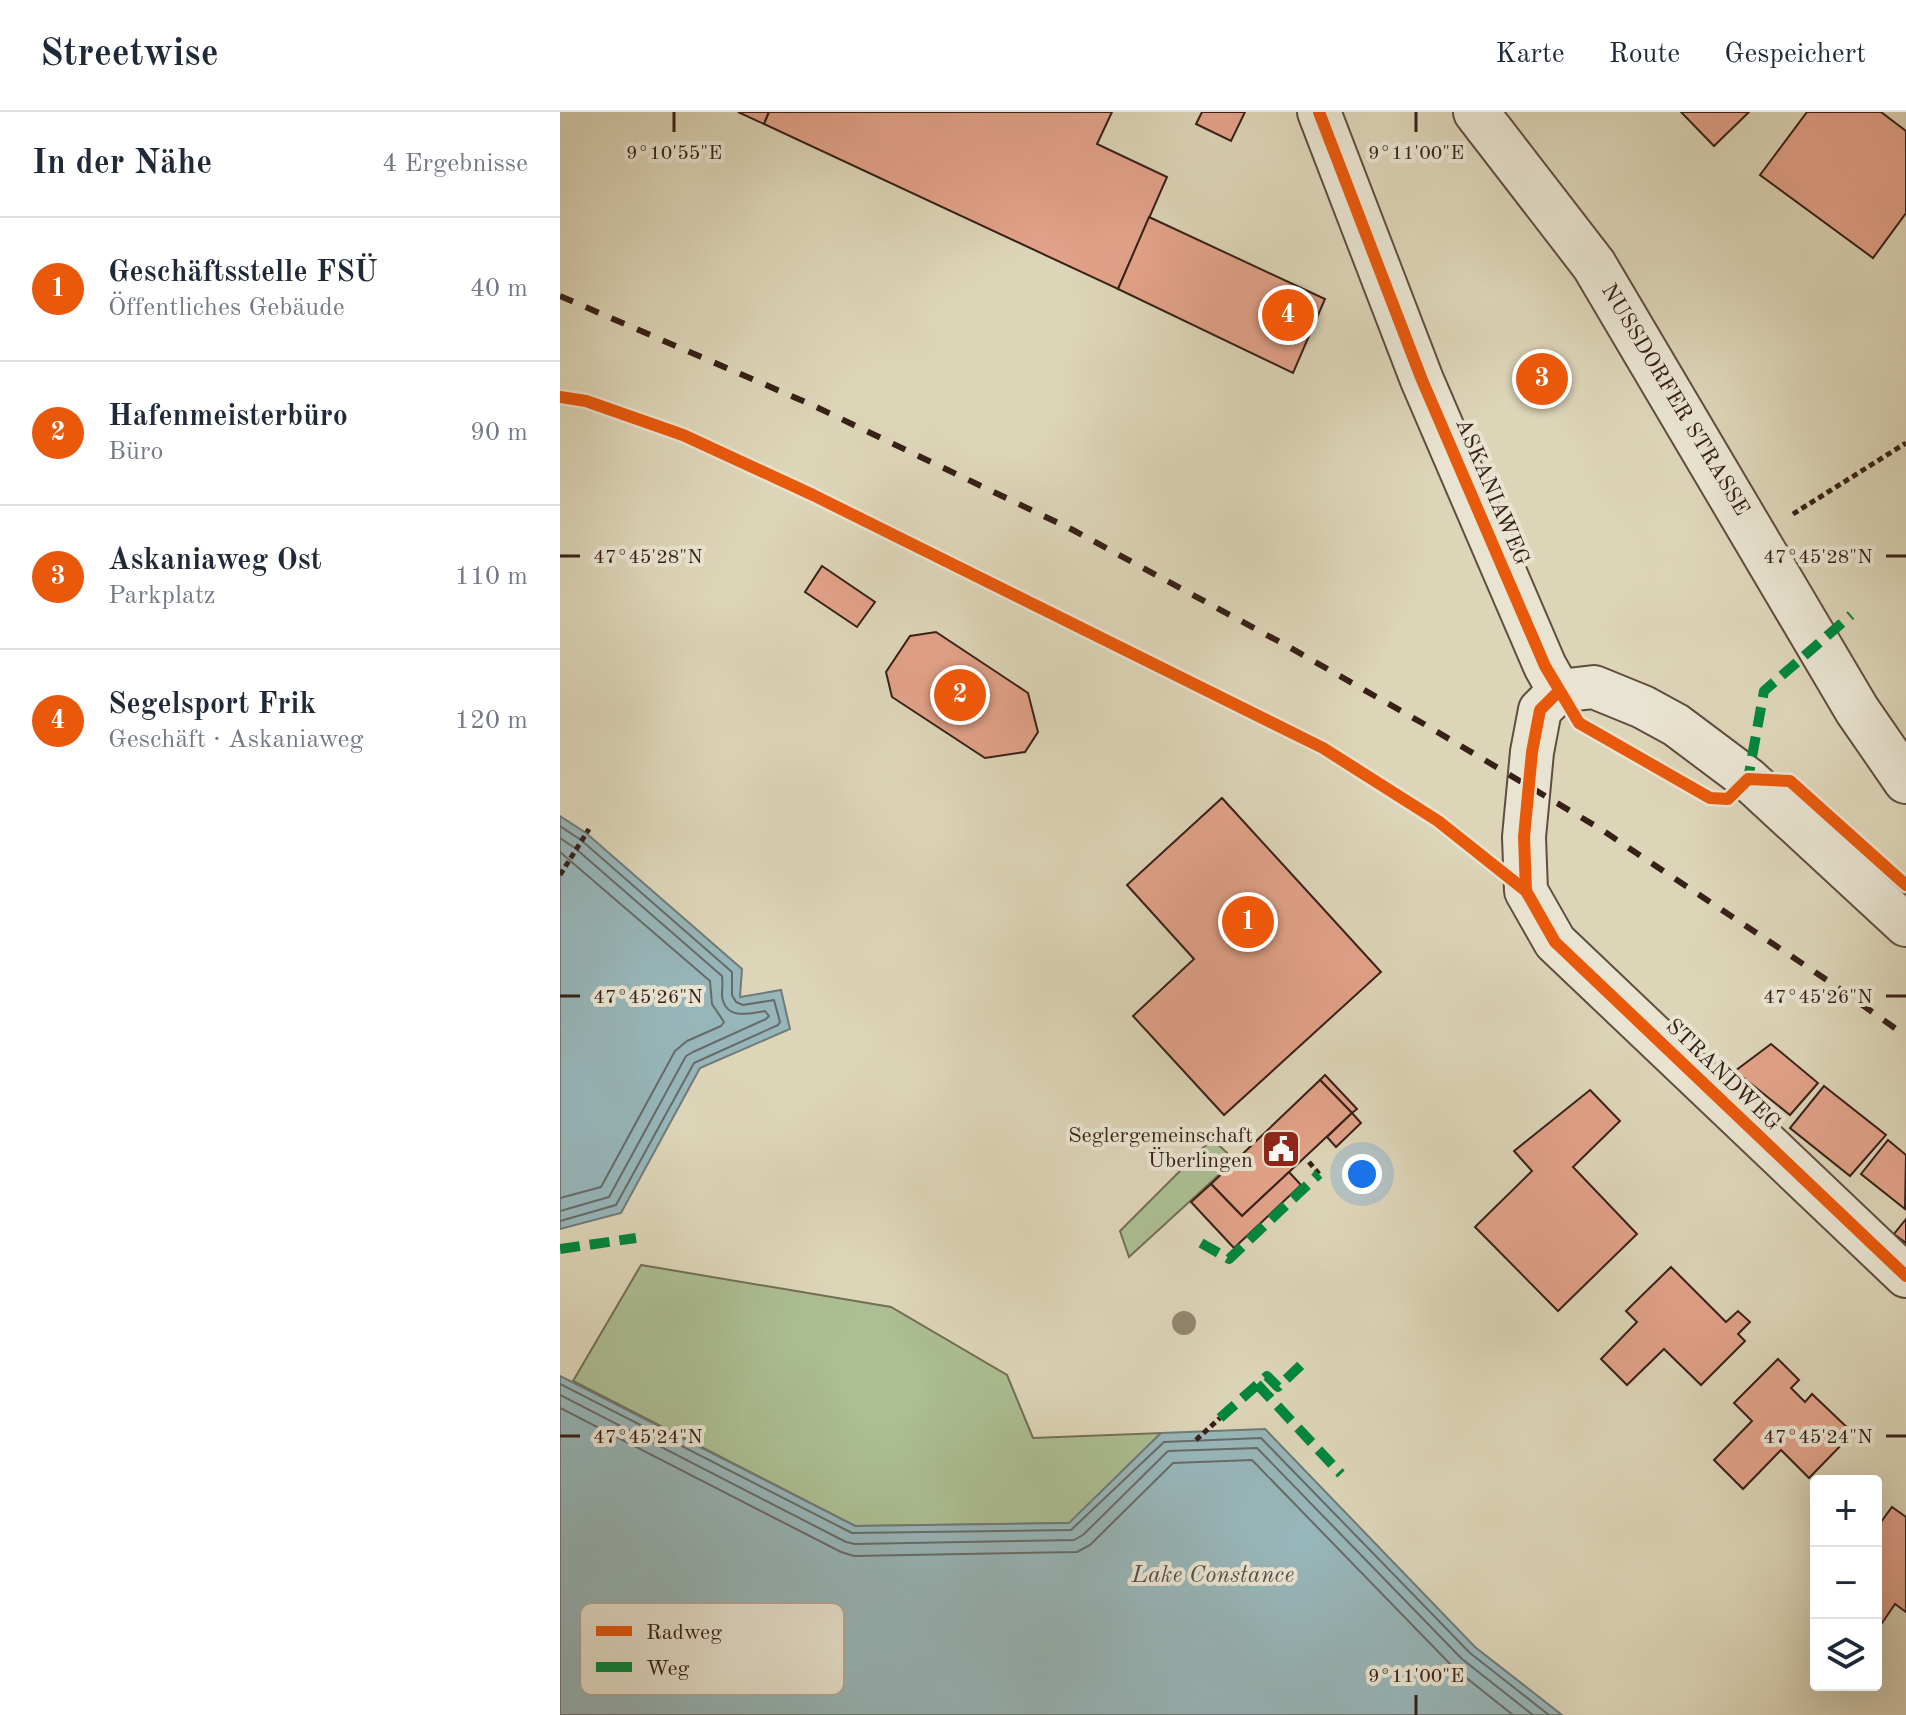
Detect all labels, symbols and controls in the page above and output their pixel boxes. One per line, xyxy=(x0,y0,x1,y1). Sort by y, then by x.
text: Streetwise xyxy=(40,36,219,74)
text: Karte xyxy=(1496,41,1565,69)
text: Route xyxy=(1609,41,1680,69)
text: Gespeichert xyxy=(1724,41,1866,69)
text: 9°10'55"E xyxy=(626,144,722,164)
text: 9°11'00"E xyxy=(1368,144,1464,164)
text: In der Nähe xyxy=(32,147,212,181)
text: 4 Ergebnisse xyxy=(382,151,528,177)
text: Geschäftsstelle FSÜ xyxy=(108,258,378,288)
text: 1 xyxy=(50,276,66,302)
text: 40 m xyxy=(470,276,528,302)
street label: NUSSDORFER STRASSE xyxy=(1597,280,1753,520)
pin: 4 xyxy=(1262,285,1314,345)
text: Öffentliches Gebäude xyxy=(108,295,345,321)
pin: 3 xyxy=(1516,349,1568,409)
text: Hafenmeisterbüro xyxy=(108,402,348,432)
street label: ASKANIAWEG xyxy=(1451,415,1533,569)
text: 2 xyxy=(50,420,66,446)
text: 90 m xyxy=(470,420,528,446)
text: Büro xyxy=(108,439,163,465)
text: Askaniaweg Ost xyxy=(108,546,322,576)
text: 47°45'28"N xyxy=(593,548,703,568)
text: 47°45'28"N xyxy=(1763,548,1873,568)
text: 3 xyxy=(50,564,66,590)
text: 110 m xyxy=(455,564,528,590)
text: Parkplatz xyxy=(108,583,215,609)
pin: 2 xyxy=(934,665,986,725)
text: Segelsport Frik xyxy=(108,690,316,720)
text: 4 xyxy=(50,708,66,734)
text: 120 m xyxy=(455,708,528,734)
text: Geschäft · Askaniaweg xyxy=(108,727,364,753)
pin: 1 xyxy=(1222,892,1274,952)
text: 47°45'26"N xyxy=(593,988,703,1008)
text: 47°45'26"N xyxy=(1763,988,1873,1008)
street label: STRANDWEG xyxy=(1662,1015,1785,1135)
place label: Seglergemeinschaft Überlingen xyxy=(1068,1125,1253,1172)
public building icon: Seglergemeinschaft Überlingen xyxy=(1260,1128,1302,1170)
your location xyxy=(1342,1154,1382,1194)
text: 47°45'24"N xyxy=(593,1428,703,1448)
text: 47°45'24"N xyxy=(1763,1428,1873,1448)
map controls xyxy=(1810,1475,1882,1691)
button: + xyxy=(1810,1475,1882,1547)
button: − xyxy=(1810,1547,1882,1619)
water label: Lake Constance xyxy=(1131,1564,1295,1588)
legend xyxy=(580,1603,844,1695)
button: layers xyxy=(1810,1619,1882,1691)
text: Radweg xyxy=(646,1622,722,1644)
text: Weg xyxy=(646,1658,690,1680)
text: 9°11'00"E xyxy=(1368,1667,1464,1687)

